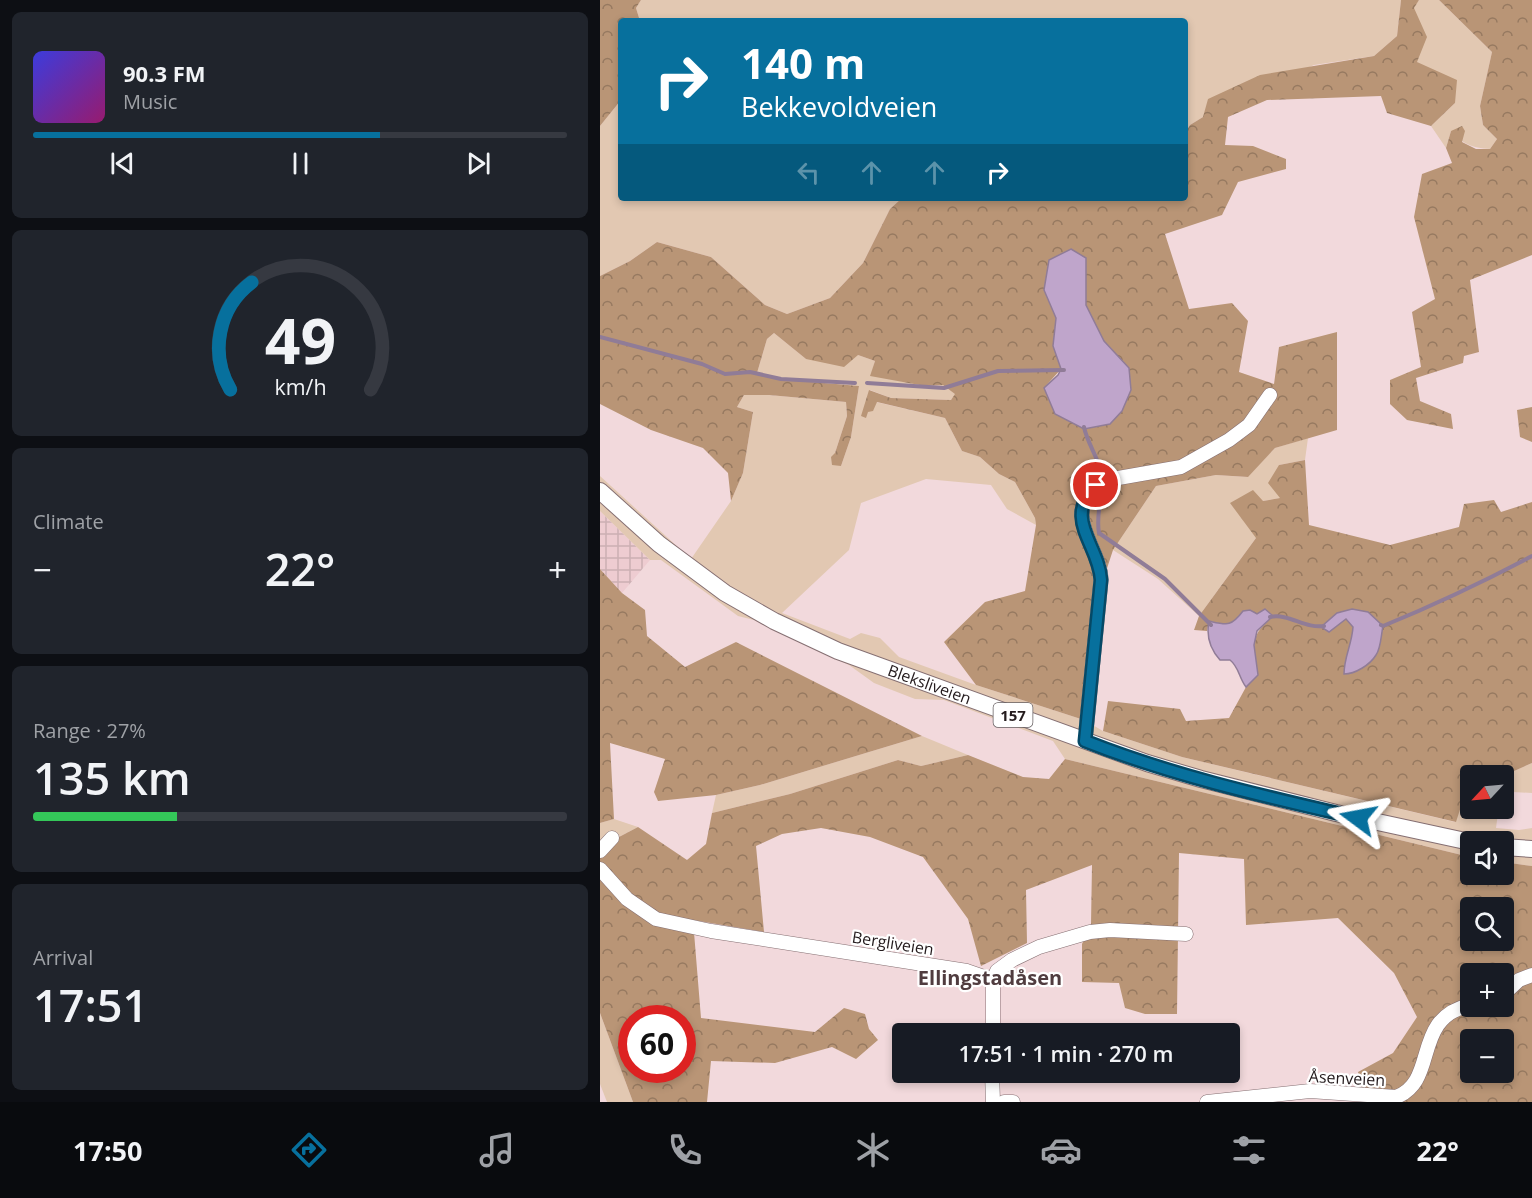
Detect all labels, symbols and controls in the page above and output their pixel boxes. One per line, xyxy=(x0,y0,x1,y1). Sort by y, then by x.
text: 140 m xyxy=(741,34,865,91)
icon: right xyxy=(642,42,720,120)
text: 90.3 FM xyxy=(123,58,206,88)
text: Music xyxy=(123,88,177,115)
text: Bekkevoldveien xyxy=(741,88,937,125)
icon: previous xyxy=(106,147,139,180)
icon: pause xyxy=(284,147,317,180)
icon: next xyxy=(462,147,495,180)
icon: left xyxy=(792,156,825,189)
icon: ahead xyxy=(855,156,888,189)
icon: ahead xyxy=(918,156,951,189)
icon: right xyxy=(981,156,1014,189)
text: 49 xyxy=(264,297,336,382)
text: km/h xyxy=(274,372,326,401)
pin xyxy=(1070,459,1121,510)
icon: arrive xyxy=(1079,468,1112,501)
text: Climate xyxy=(33,508,104,535)
text: 22° xyxy=(265,538,335,599)
text: − xyxy=(33,547,52,592)
text: + xyxy=(548,547,567,592)
street label: Bleksliveien xyxy=(885,659,974,709)
road number: 157 xyxy=(994,703,1032,727)
text: Range · 27% xyxy=(33,717,146,744)
text: 135 km xyxy=(33,747,191,808)
north arrow xyxy=(1460,765,1514,819)
map controls xyxy=(1460,765,1514,1083)
position arrow xyxy=(1326,786,1390,850)
button: sound xyxy=(1460,831,1514,885)
button: search xyxy=(1460,897,1514,951)
street label: Bergliveien xyxy=(851,926,935,960)
text: Arrival xyxy=(33,944,93,971)
button: + xyxy=(1460,963,1514,1017)
district label: Ellingstadåsen xyxy=(918,964,1062,991)
text: 17:51 xyxy=(33,974,148,1035)
speed limit sign: 60 xyxy=(618,1005,696,1083)
button: − xyxy=(1460,1029,1514,1083)
text: 17:51 · 1 min · 270 m xyxy=(958,1038,1174,1068)
street label: Åsenveien xyxy=(1308,1065,1386,1091)
icon: directions xyxy=(288,1129,330,1171)
icon: music xyxy=(476,1129,518,1171)
icon: phone xyxy=(664,1129,706,1171)
icon: climate xyxy=(852,1129,894,1171)
icon: car xyxy=(1040,1129,1082,1171)
icon: filters xyxy=(1228,1129,1270,1171)
text: 17:50 xyxy=(73,1132,142,1169)
text: 22° xyxy=(1416,1132,1459,1169)

